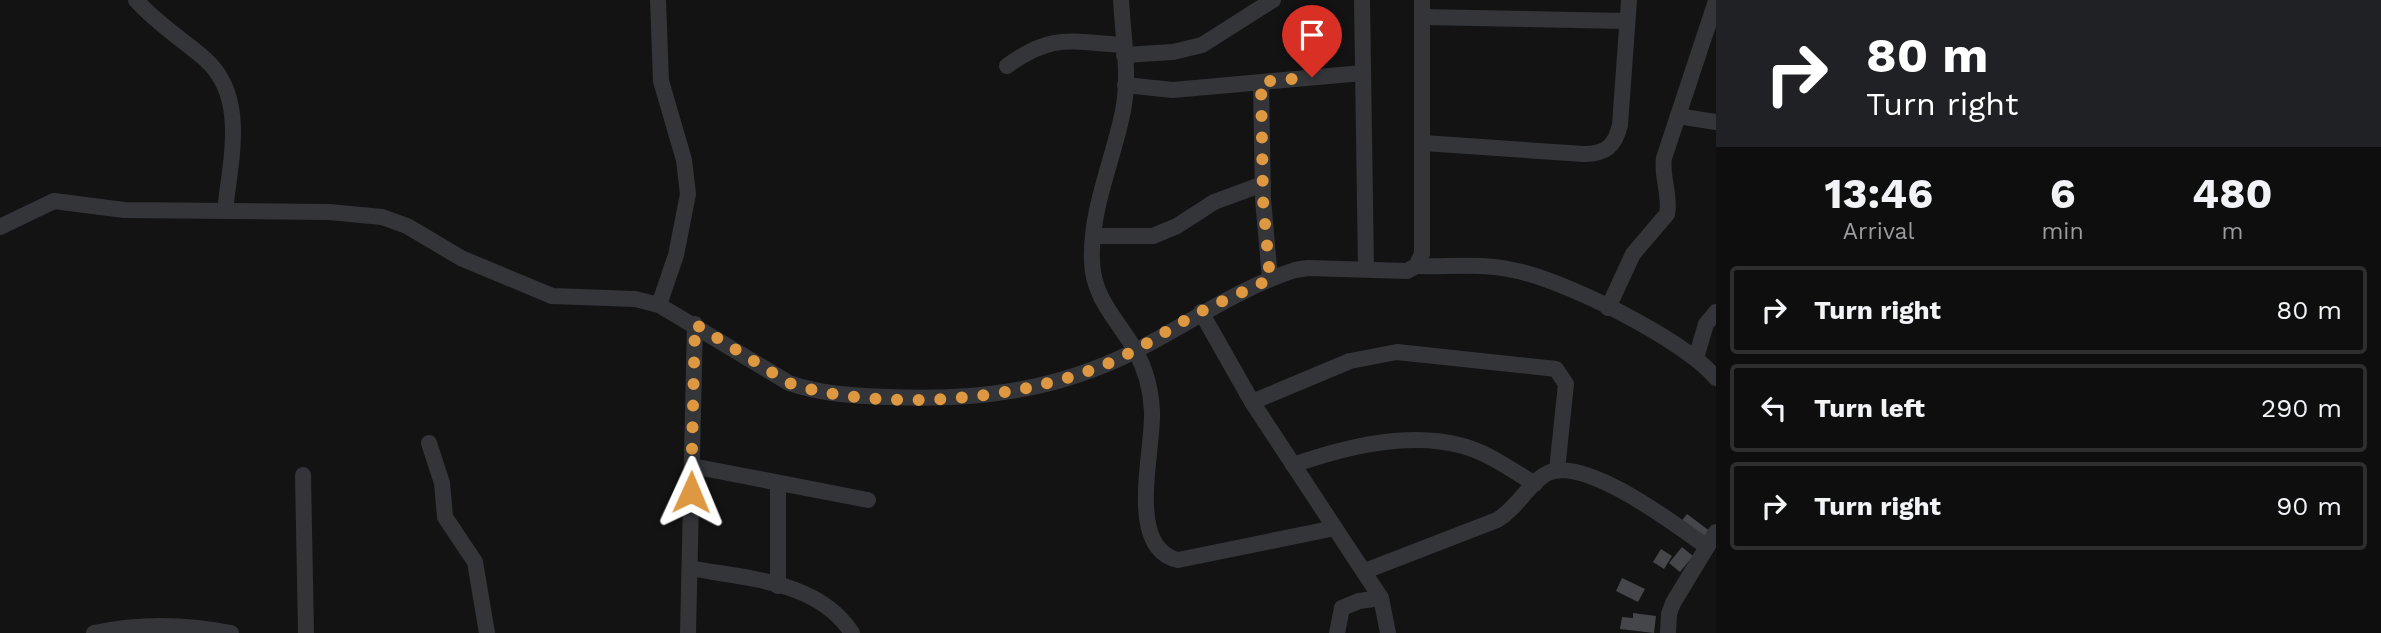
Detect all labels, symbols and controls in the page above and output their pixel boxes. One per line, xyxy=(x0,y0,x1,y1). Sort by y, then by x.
pin xyxy=(1282,5,1342,77)
icon: arrive xyxy=(1293,16,1331,54)
text: 80 m xyxy=(1866,26,1988,84)
icon: right xyxy=(1751,28,1842,119)
text: Turn right xyxy=(1866,85,2018,123)
text: 13:46 xyxy=(1824,169,1933,218)
text: 6 xyxy=(2050,169,2076,218)
text: 480 xyxy=(2192,169,2273,218)
text: Arrival xyxy=(1843,218,1915,245)
text: min xyxy=(2041,218,2084,245)
text: m xyxy=(2221,218,2243,245)
icon: right xyxy=(1755,291,1793,329)
text: Turn right xyxy=(1814,295,1941,325)
text: 80 m xyxy=(2276,295,2342,325)
icon: left xyxy=(1755,389,1793,427)
text: Turn left xyxy=(1814,393,1925,423)
text: 290 m xyxy=(2261,393,2342,423)
position arrow xyxy=(654,455,728,529)
icon: right xyxy=(1755,487,1793,525)
text: Turn right xyxy=(1814,491,1941,521)
text: 90 m xyxy=(2276,491,2342,521)

